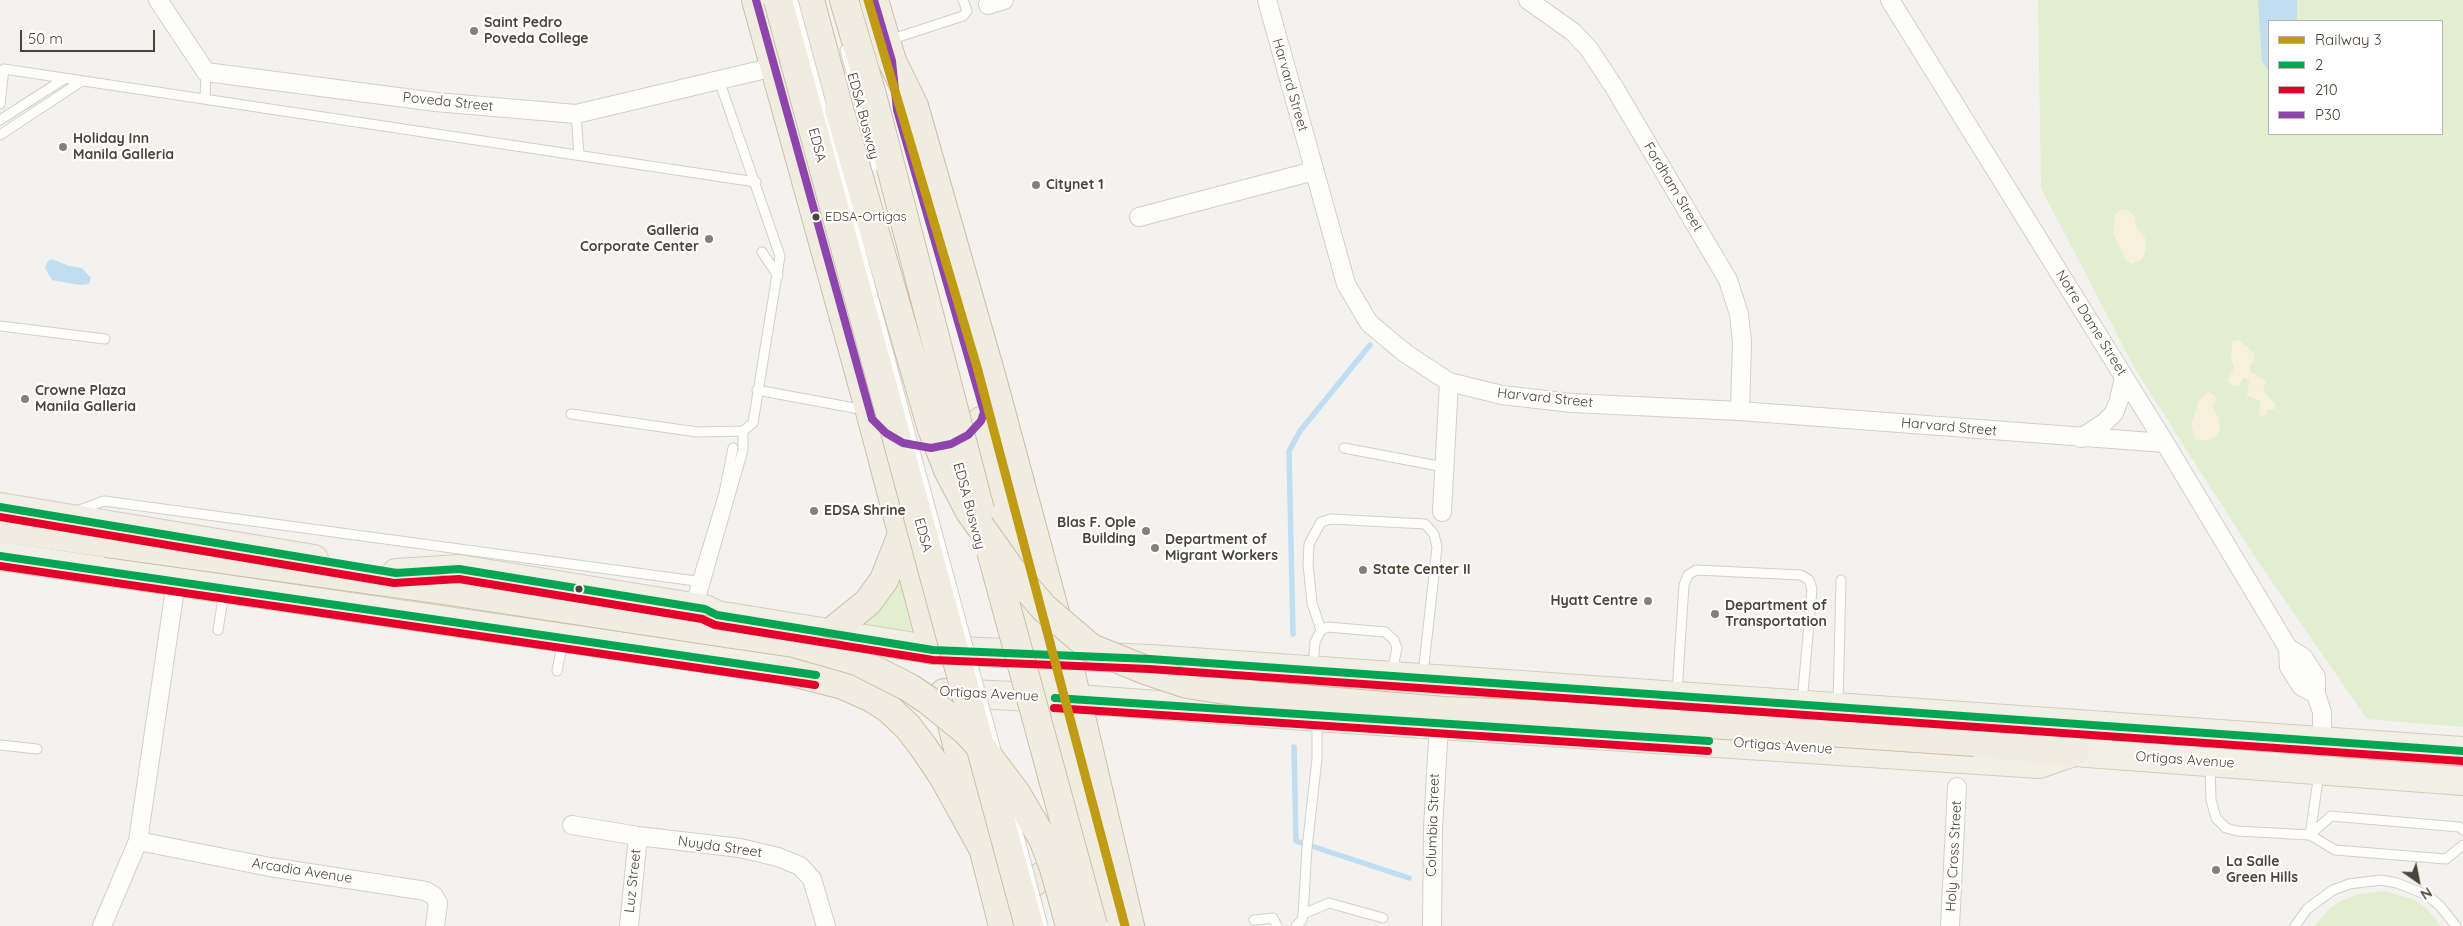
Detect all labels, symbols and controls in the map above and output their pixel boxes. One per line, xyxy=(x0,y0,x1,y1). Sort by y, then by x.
place label: Saint Pedro Poveda College xyxy=(484,15,589,48)
scale bar xyxy=(22,20,158,52)
legend xyxy=(2268,20,2443,135)
marker: Saint Pedro Poveda College xyxy=(468,25,480,37)
text: 50 m xyxy=(28,29,63,48)
text: Railway 3 xyxy=(2315,30,2382,49)
street label: Harvard Street xyxy=(1269,36,1311,134)
text: 2 xyxy=(2315,55,2323,74)
street label: EDSA Busway xyxy=(843,71,883,161)
text: 210 xyxy=(2315,80,2338,99)
street label: Poveda Street xyxy=(402,89,494,115)
text: P30 xyxy=(2315,105,2341,124)
street label: EDSA xyxy=(804,126,830,164)
place label: Holiday Inn Manila Galleria xyxy=(73,131,174,164)
street label: Fordham Street xyxy=(1640,139,1706,235)
marker: Holiday Inn Manila Galleria xyxy=(57,141,69,153)
place label: Citynet 1 xyxy=(1046,177,1104,193)
marker: Citynet 1 xyxy=(1030,179,1042,191)
place label: EDSA-Ortigas xyxy=(825,209,907,225)
marker: EDSA-Ortigas xyxy=(811,212,821,222)
place label: Galleria Corporate Center xyxy=(580,223,699,256)
marker: Galleria Corporate Center xyxy=(703,233,715,245)
street label: Notre Dame Street xyxy=(2052,267,2130,379)
place label: Crowne Plaza Manila Galleria xyxy=(35,383,136,416)
street label: Harvard Street xyxy=(1496,385,1594,411)
marker: Crowne Plaza Manila Galleria xyxy=(19,393,31,405)
street label: Harvard Street xyxy=(1900,414,1998,440)
street label: EDSA Busway xyxy=(949,461,989,551)
place label: EDSA Shrine xyxy=(824,503,906,519)
marker: EDSA Shrine xyxy=(808,505,820,517)
place label: Blas F. Ople Building xyxy=(1057,515,1136,548)
street label: EDSA xyxy=(910,516,936,554)
marker: Blas F. Ople Building xyxy=(1140,525,1152,537)
place label: Department of Migrant Workers xyxy=(1165,532,1278,564)
marker: Department of Migrant Workers xyxy=(1149,542,1161,554)
place label: State Center II xyxy=(1373,562,1471,578)
marker: State Center II xyxy=(1357,564,1369,576)
unlabelled marker xyxy=(574,584,584,594)
place label: Hyatt Centre xyxy=(1550,593,1638,609)
marker: Hyatt Centre xyxy=(1642,595,1654,607)
place label: Department of Transportation xyxy=(1725,598,1827,630)
marker: Department of Transportation xyxy=(1709,608,1721,620)
street label: Ortigas Avenue xyxy=(939,683,1039,705)
street label: Ortigas Avenue xyxy=(1733,734,1833,758)
street label: Ortigas Avenue xyxy=(2135,748,2235,772)
street label: Columbia Street xyxy=(1423,773,1443,877)
street label: Holy Cross Street xyxy=(1943,800,1965,912)
street label: Nuyda Street xyxy=(677,833,763,861)
street label: Luz Street xyxy=(621,848,645,914)
place label: La Salle Green Hills xyxy=(2226,854,2298,886)
street label: Arcadia Avenue xyxy=(251,855,353,887)
north arrow xyxy=(2393,856,2443,906)
marker: La Salle Green Hills xyxy=(2210,864,2222,876)
text: N xyxy=(2417,883,2435,904)

